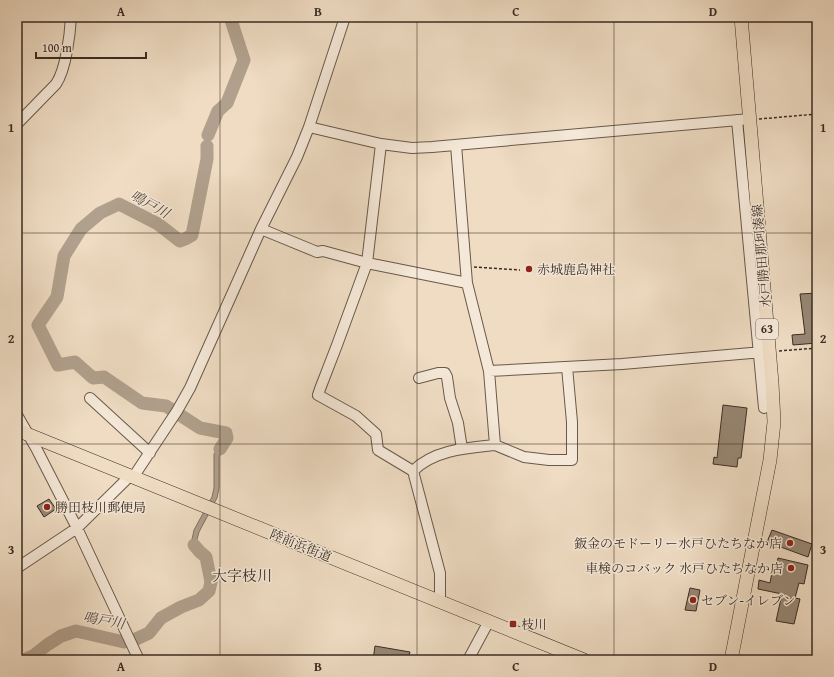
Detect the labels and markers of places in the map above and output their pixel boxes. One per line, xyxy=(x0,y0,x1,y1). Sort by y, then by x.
place label: 赤城鹿島神社 xyxy=(537,260,615,279)
marker: 赤城鹿島神社 xyxy=(524,264,534,274)
place label: 勝田枝川郵便局 xyxy=(55,498,146,517)
marker: 勝田枝川郵便局 xyxy=(42,502,52,512)
place label: 鈑金のモドーリー水戸ひたちなか店 xyxy=(574,534,782,553)
marker: 鈑金のモドーリー水戸ひたちなか店 xyxy=(785,538,795,548)
place label: 車検のコバック 水戸ひたちなか店 xyxy=(585,559,783,578)
marker: 車検のコバック 水戸ひたちなか店 xyxy=(786,563,796,573)
place label: セブン-イレブン xyxy=(701,591,795,610)
marker: セブン-イレブン xyxy=(688,595,698,605)
place label: 枝川 xyxy=(521,615,547,634)
marker: 枝川 xyxy=(508,619,518,629)

